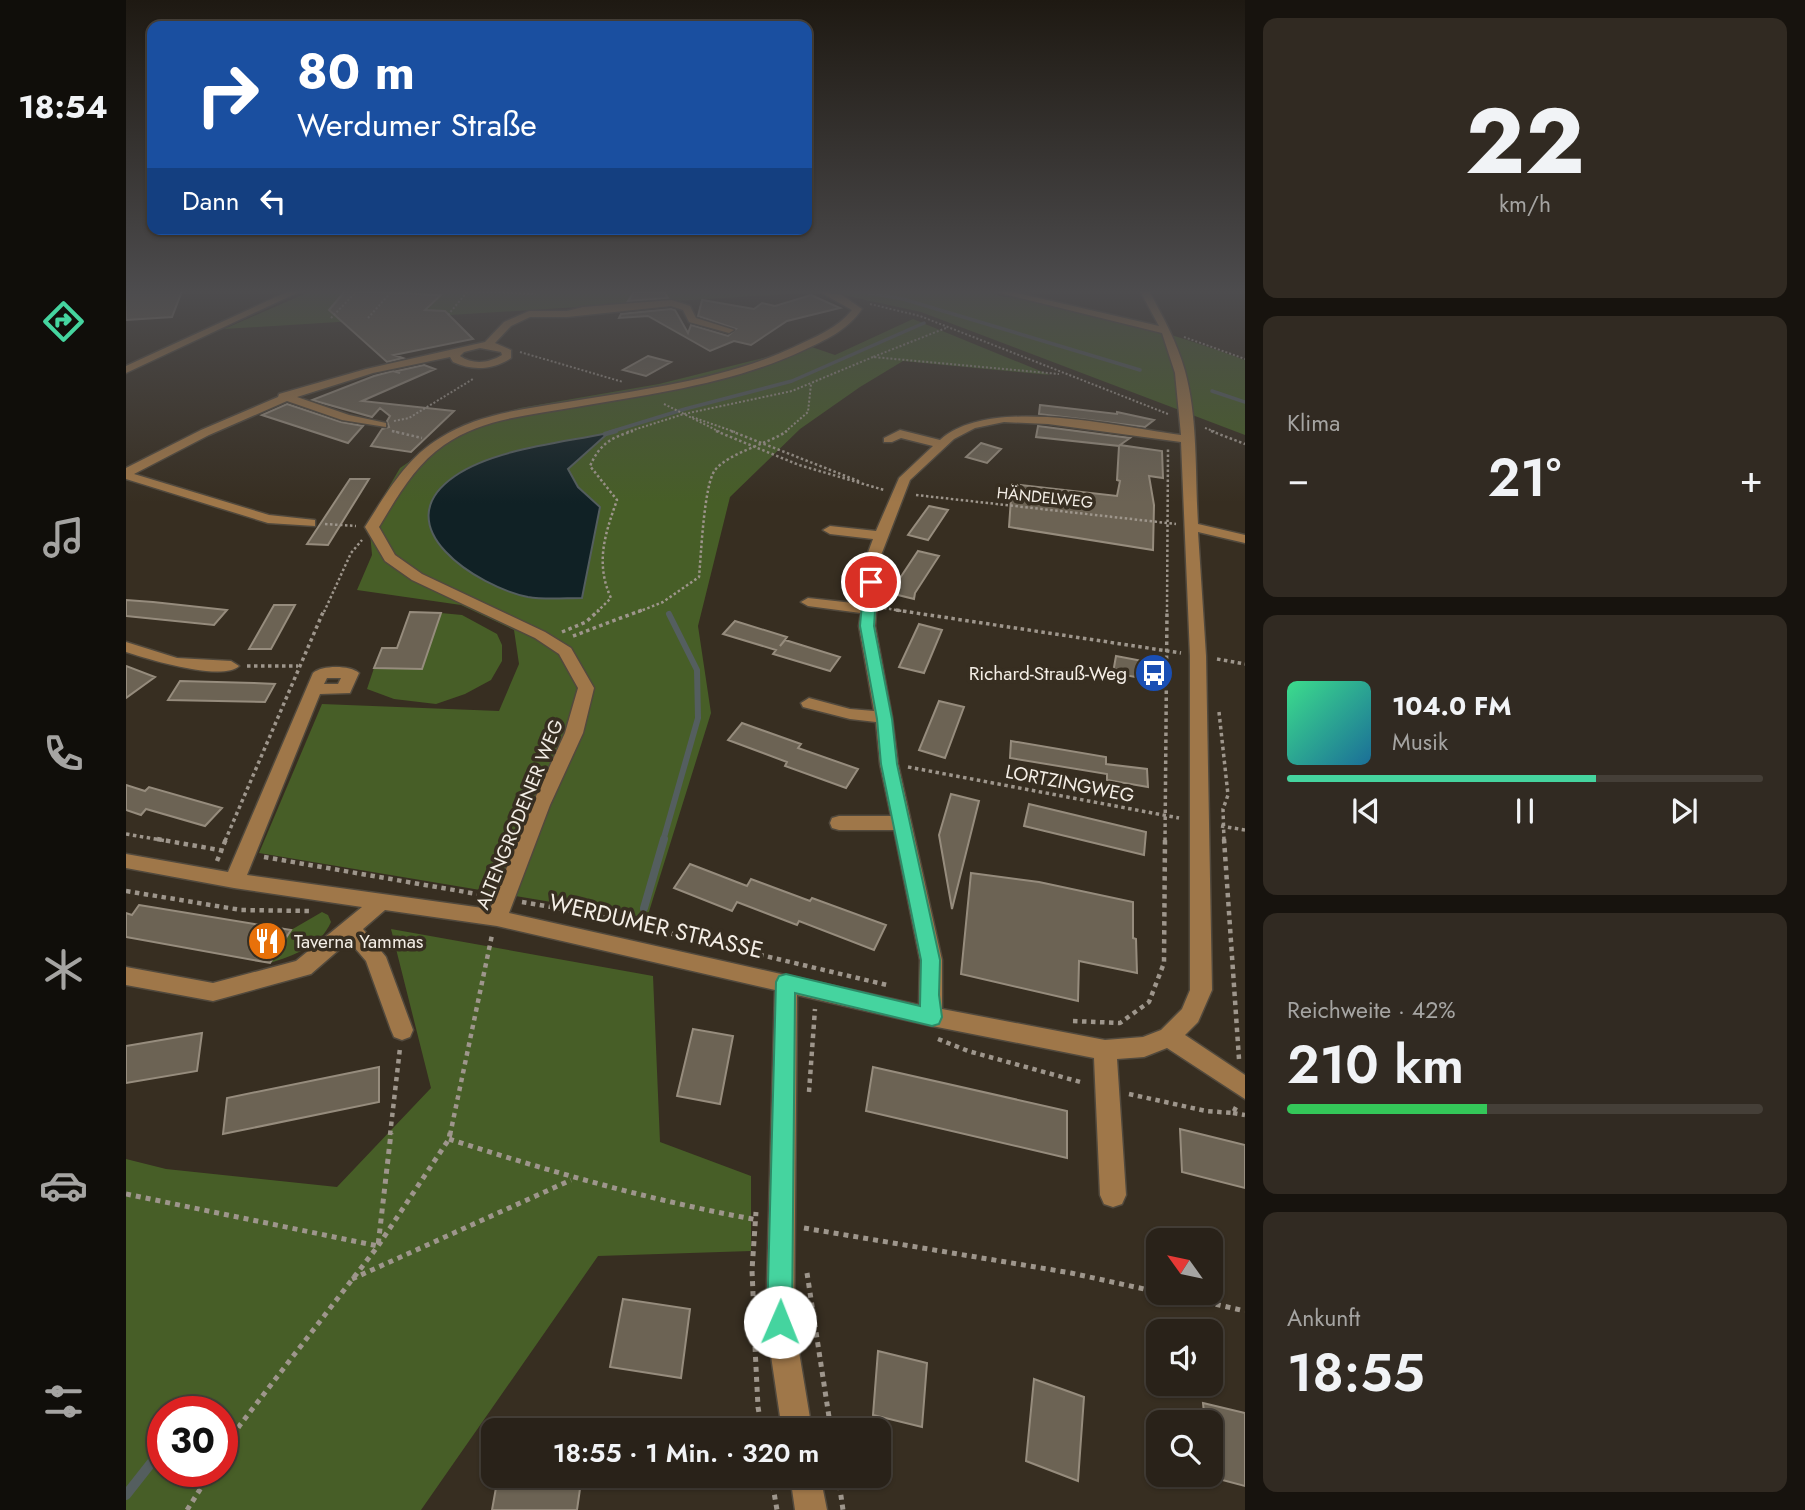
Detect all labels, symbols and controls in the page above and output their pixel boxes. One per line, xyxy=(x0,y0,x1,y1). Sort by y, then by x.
text: 80 m xyxy=(297,37,415,107)
icon: right xyxy=(182,49,273,140)
text: 22 xyxy=(1465,76,1585,207)
text: 18:54 xyxy=(18,84,108,130)
text: Werdumer Straße xyxy=(297,102,537,148)
text: Dann xyxy=(182,182,240,220)
icon: left xyxy=(254,182,292,220)
text: km/h xyxy=(1499,187,1551,221)
icon: directions xyxy=(39,297,88,346)
text: Klima xyxy=(1287,406,1340,440)
text: 21° xyxy=(1488,440,1561,516)
text: − xyxy=(1287,451,1309,506)
text: + xyxy=(1740,451,1763,506)
street label: HÄNDELWEG xyxy=(996,481,1094,514)
icon: music xyxy=(39,513,88,562)
pin xyxy=(841,552,901,612)
icon: arrive xyxy=(852,563,890,601)
bus stop icon: Richard-Strauß-Weg xyxy=(1133,652,1175,694)
place label: Richard-Strauß-Weg xyxy=(969,660,1127,687)
text: 104.0 FM xyxy=(1392,687,1512,725)
street label: ALTENGRODENER WEG xyxy=(469,715,570,913)
text: Musik xyxy=(1392,725,1448,759)
icon: phone xyxy=(39,729,88,778)
street label: LORTZINGWEG xyxy=(1003,758,1137,809)
icon: previous xyxy=(1347,792,1385,830)
icon: pause xyxy=(1506,792,1544,830)
icon: next xyxy=(1665,792,1703,830)
street label: WERDUMER STRASSE xyxy=(546,885,766,967)
restaurant icon: Taverna Yammas xyxy=(246,920,288,962)
place label: Taverna Yammas xyxy=(294,928,424,955)
icon: climate xyxy=(39,945,88,994)
text: Reichweite · 42% xyxy=(1287,993,1456,1027)
text: 210 km xyxy=(1287,1027,1464,1103)
icon: car xyxy=(39,1161,88,1210)
north arrow xyxy=(1146,1228,1223,1306)
map controls xyxy=(1146,1228,1223,1487)
position arrow xyxy=(743,1285,817,1359)
text: Ankunft xyxy=(1287,1301,1360,1335)
button: sound xyxy=(1146,1319,1223,1396)
text: 18:55 xyxy=(1287,1335,1425,1411)
icon: filters xyxy=(39,1377,88,1426)
speed limit sign: 30 xyxy=(147,1396,238,1487)
button: search xyxy=(1146,1410,1223,1487)
text: 18:55 · 1 Min. · 320 m xyxy=(553,1434,819,1472)

